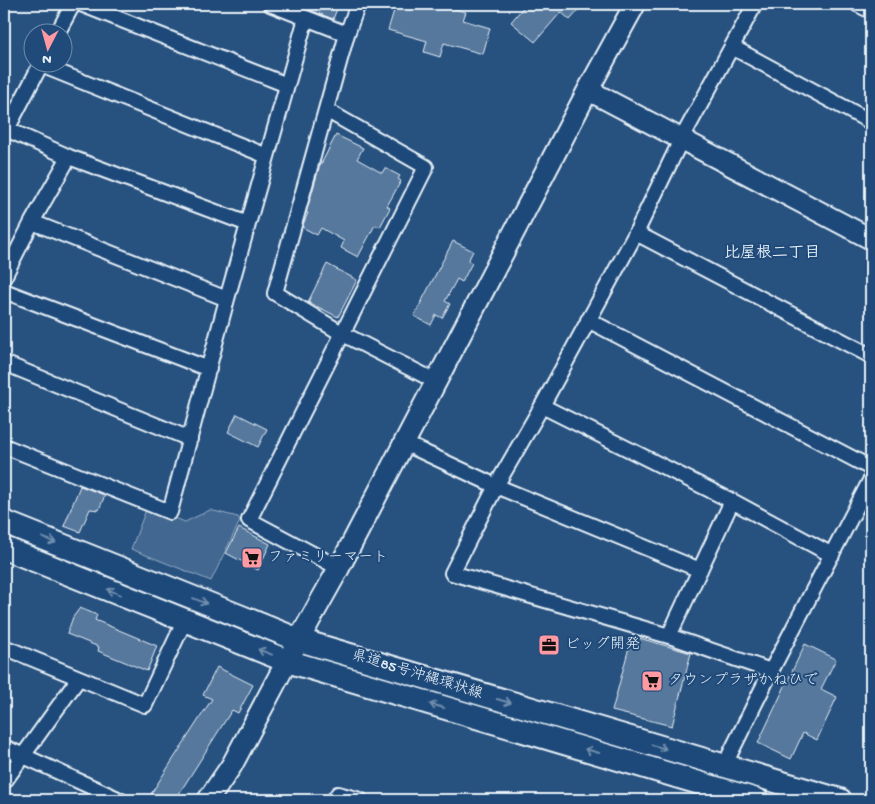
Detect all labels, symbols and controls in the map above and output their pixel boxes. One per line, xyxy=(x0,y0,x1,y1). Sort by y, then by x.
north arrow xyxy=(22,22,72,72)
text: N xyxy=(41,50,52,67)
district label: 比屋根二丁目 xyxy=(724,244,820,264)
one-way arrow xyxy=(41,536,56,545)
supermarket icon: ファミリーマート xyxy=(240,546,264,570)
place label: ファミリーマート xyxy=(268,549,388,567)
one-way arrow xyxy=(107,587,122,596)
one-way arrow xyxy=(192,596,207,606)
office icon: ビッグ開発 xyxy=(537,633,561,657)
place label: ビッグ開発 xyxy=(565,635,640,654)
street label: 県道85号沖縄環状線 xyxy=(349,646,485,704)
one-way arrow xyxy=(258,647,273,656)
supermarket icon: タウンプラザかねひで xyxy=(640,669,664,693)
place label: タウンプラザかねひで xyxy=(668,672,818,690)
one-way arrow xyxy=(495,697,511,706)
one-way arrow xyxy=(429,700,445,710)
one-way arrow xyxy=(651,742,667,752)
one-way arrow xyxy=(585,746,601,756)

